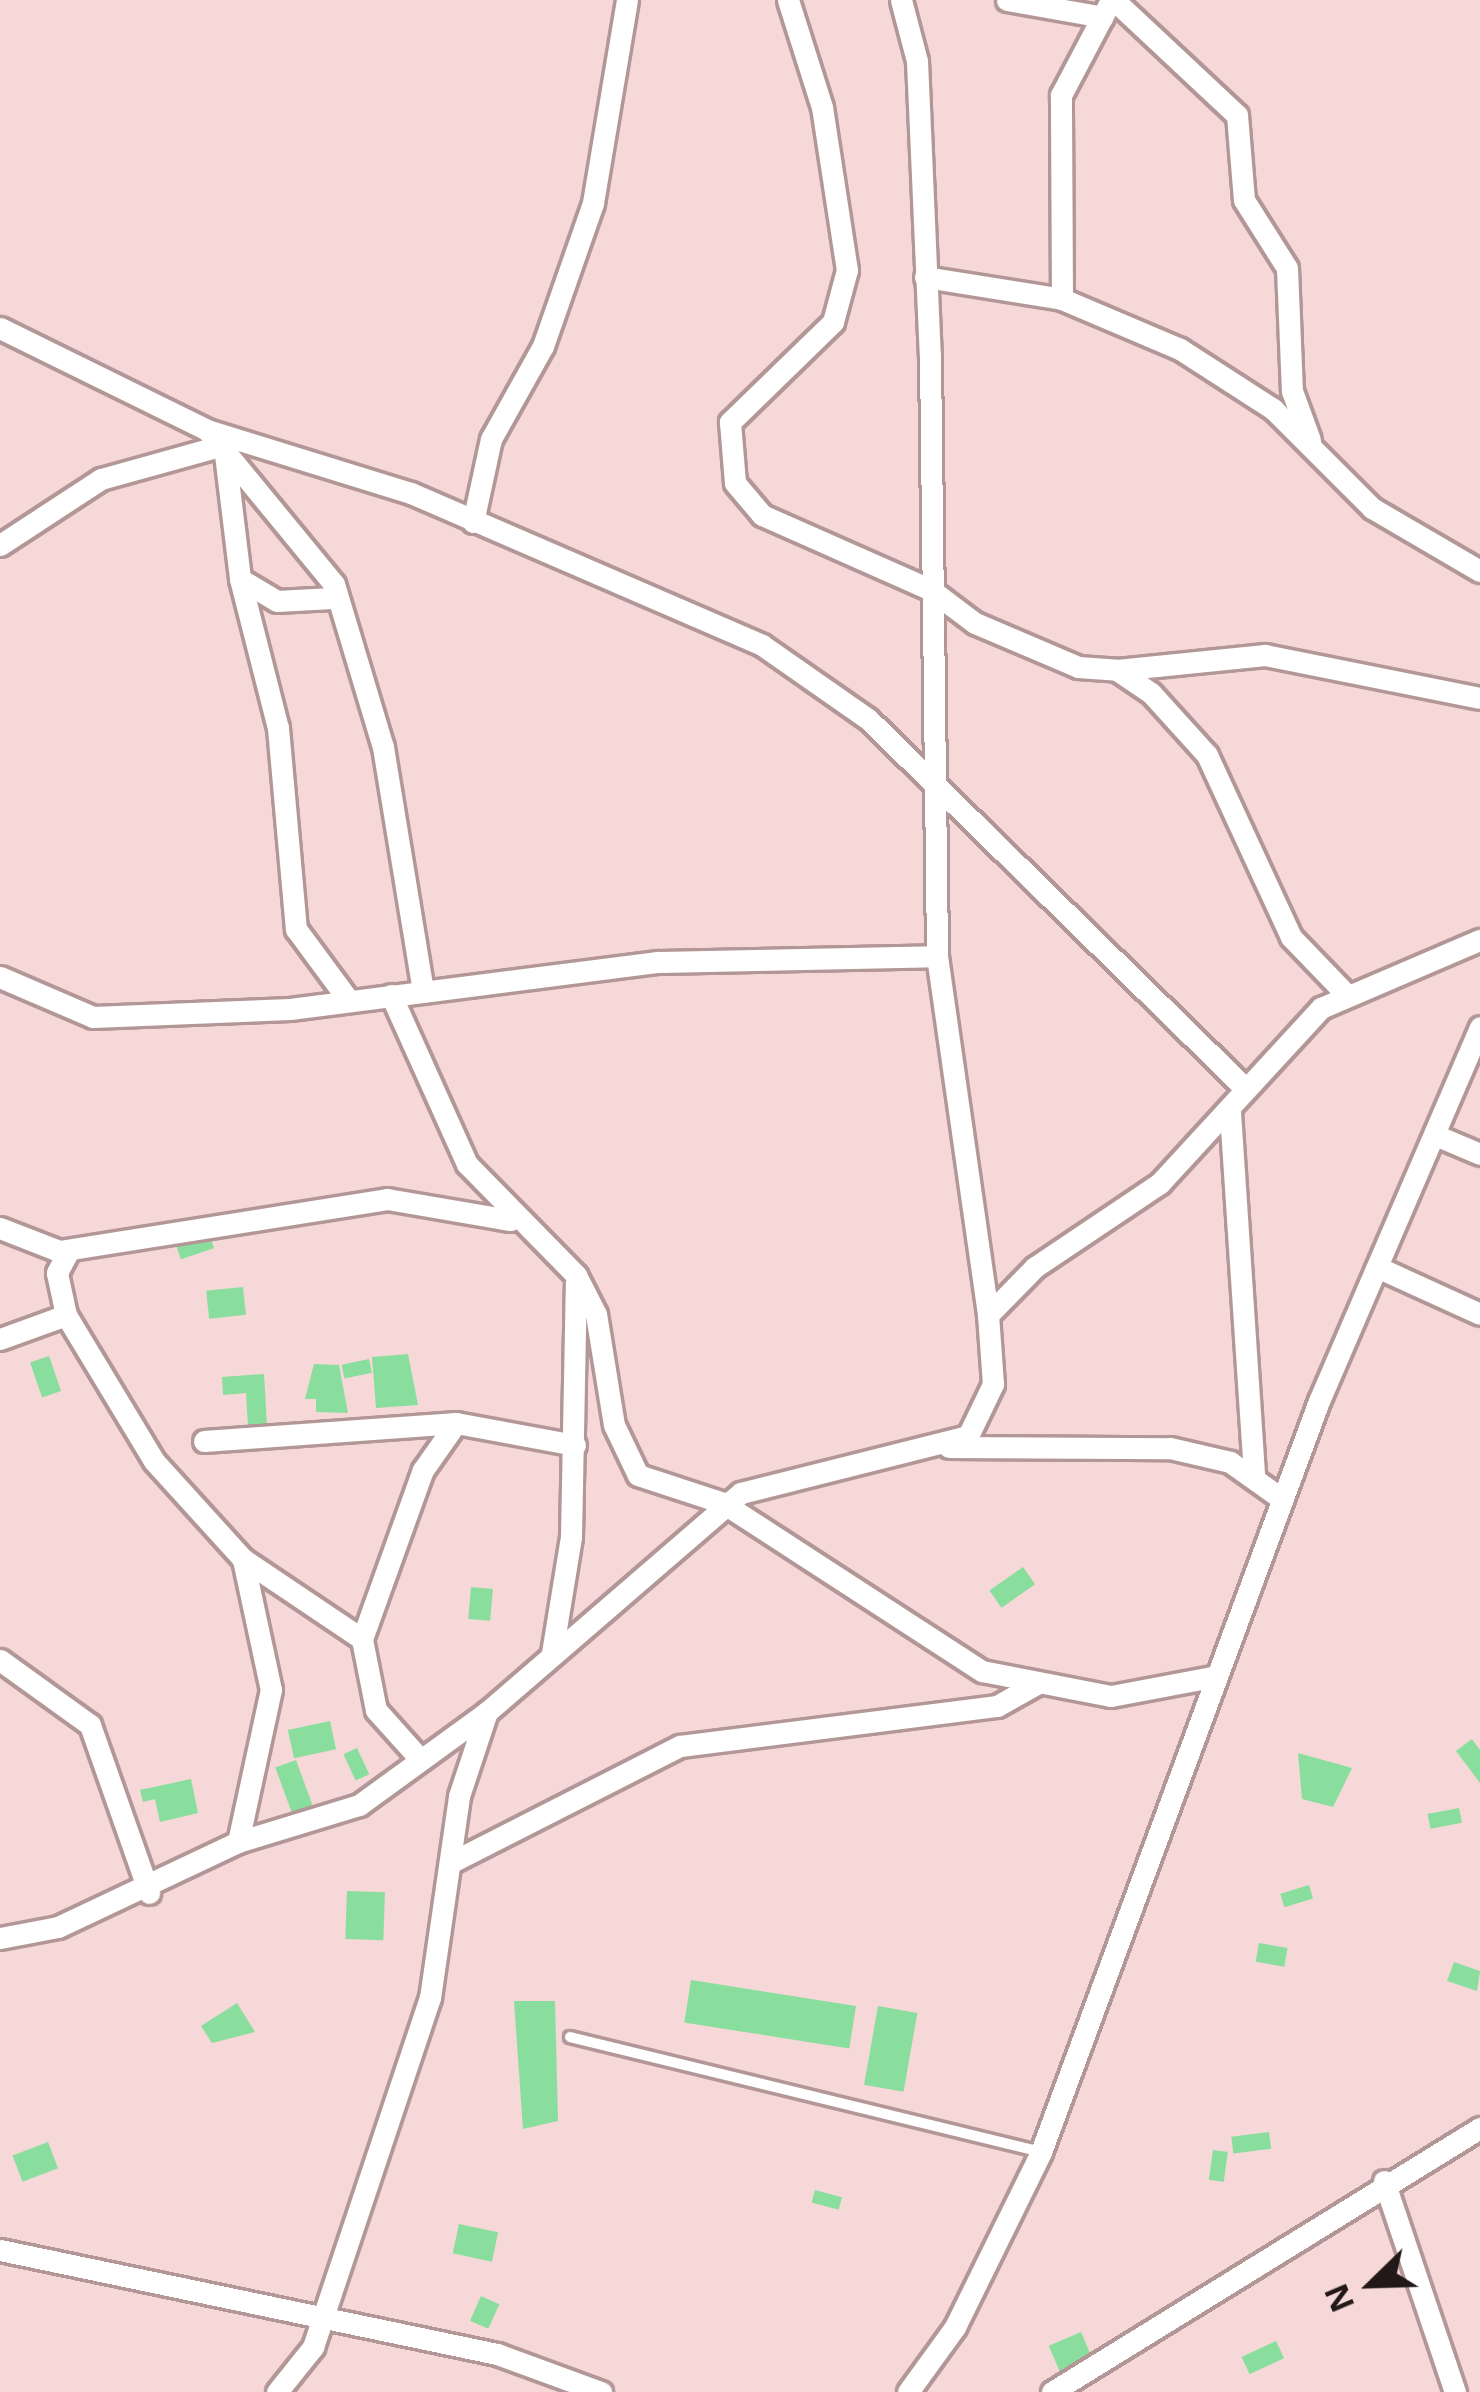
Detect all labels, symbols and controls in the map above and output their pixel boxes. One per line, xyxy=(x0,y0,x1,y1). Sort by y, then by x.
north arrow xyxy=(1312,2224,1432,2344)
text: N xyxy=(1312,2277,1364,2319)

